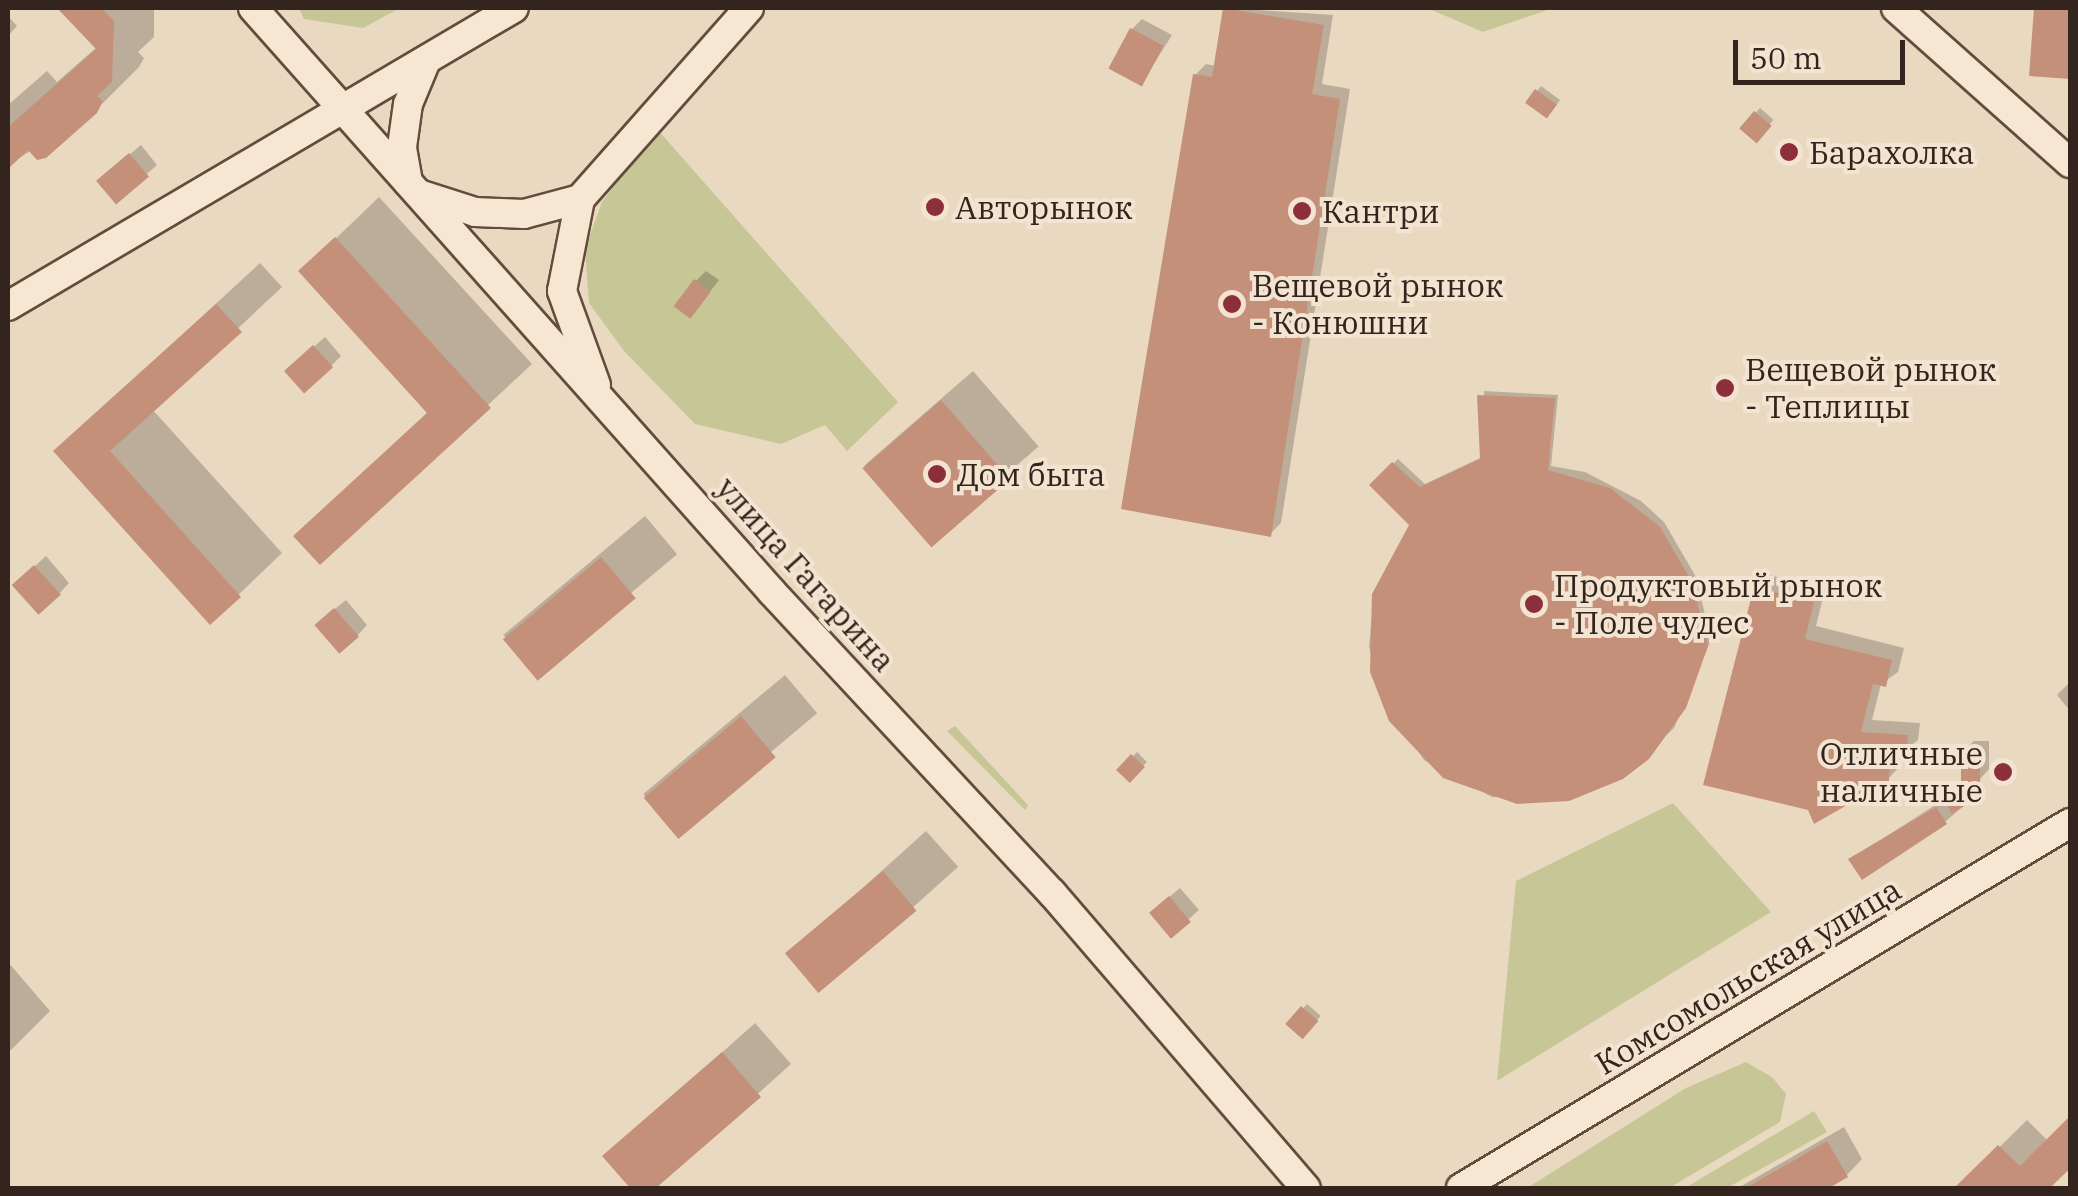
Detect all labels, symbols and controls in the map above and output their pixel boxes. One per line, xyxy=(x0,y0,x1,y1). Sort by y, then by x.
scale bar xyxy=(1738,20,1910,82)
text: 50 m xyxy=(1750,38,1822,77)
place label: Барахолка xyxy=(1809,133,1974,171)
marker: Барахолка xyxy=(1778,141,1800,163)
place label: Авторынок xyxy=(955,188,1133,226)
place label: Кантри xyxy=(1322,192,1440,230)
marker: Авторынок xyxy=(924,196,946,218)
marker: Кантри xyxy=(1291,200,1313,222)
place label: Вещевой рынок - Конюшни xyxy=(1252,267,1503,342)
marker: Вещевой рынок - Конюшни xyxy=(1221,293,1243,315)
place label: Вещевой рынок - Теплицы xyxy=(1745,351,1996,426)
marker: Вещевой рынок - Теплицы xyxy=(1714,377,1736,399)
place label: Дом быта xyxy=(957,455,1106,493)
marker: Дом быта xyxy=(926,463,948,485)
street label: улица Гагарина xyxy=(709,469,903,679)
place label: Продуктовый рынок - Поле чудес xyxy=(1554,567,1882,642)
marker: Продуктовый рынок - Поле чудес xyxy=(1523,593,1545,615)
place label: Отличные наличные xyxy=(1820,735,1983,810)
marker: Отличные наличные xyxy=(1992,761,2014,783)
street label: Комсомольская улица xyxy=(1588,869,1908,1083)

